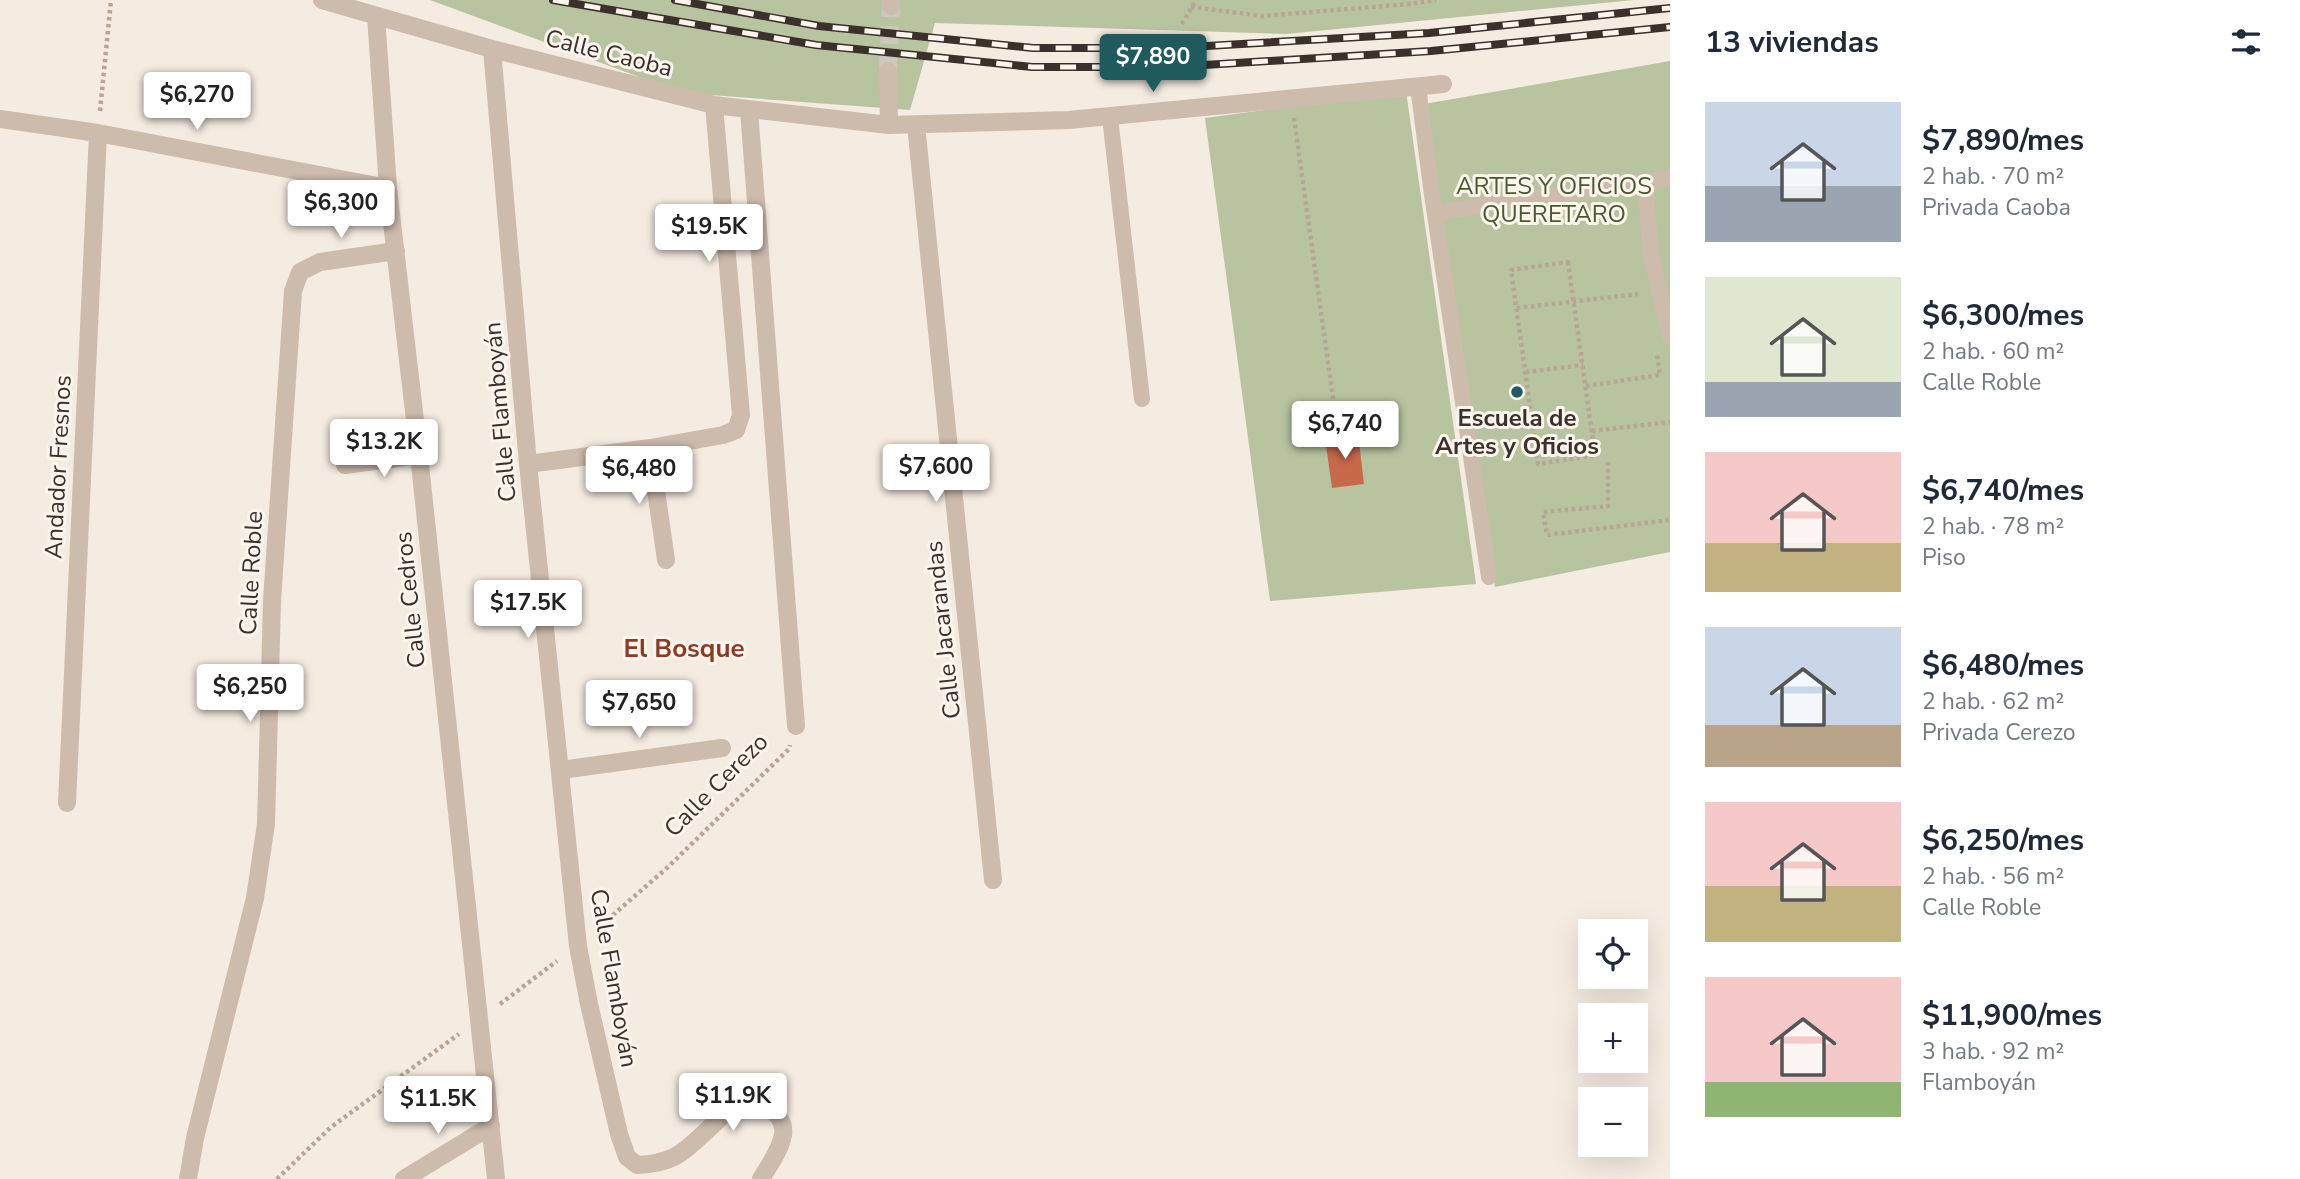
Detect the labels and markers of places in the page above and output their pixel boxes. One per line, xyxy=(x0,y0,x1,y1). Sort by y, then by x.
pin: $7,890 xyxy=(1096,34,1210,94)
pin: $6,270 xyxy=(140,72,254,132)
pin: $6,300 xyxy=(284,180,398,240)
pin: $19.5K xyxy=(652,204,766,264)
marker: Escuela de Artes y Oficios xyxy=(1509,384,1525,400)
pin: $6,740 xyxy=(1288,402,1402,461)
place label: Escuela de Artes y Oficios xyxy=(1435,402,1599,462)
pin: $13.2K xyxy=(327,420,441,479)
pin: $7,600 xyxy=(879,444,993,504)
pin: $6,480 xyxy=(582,447,696,506)
pin: $17.5K xyxy=(471,580,585,640)
pin: $6,250 xyxy=(193,664,307,724)
pin: $7,650 xyxy=(582,680,696,740)
pin: $11.9K xyxy=(676,1074,790,1133)
pin: $11.5K xyxy=(381,1076,495,1136)

